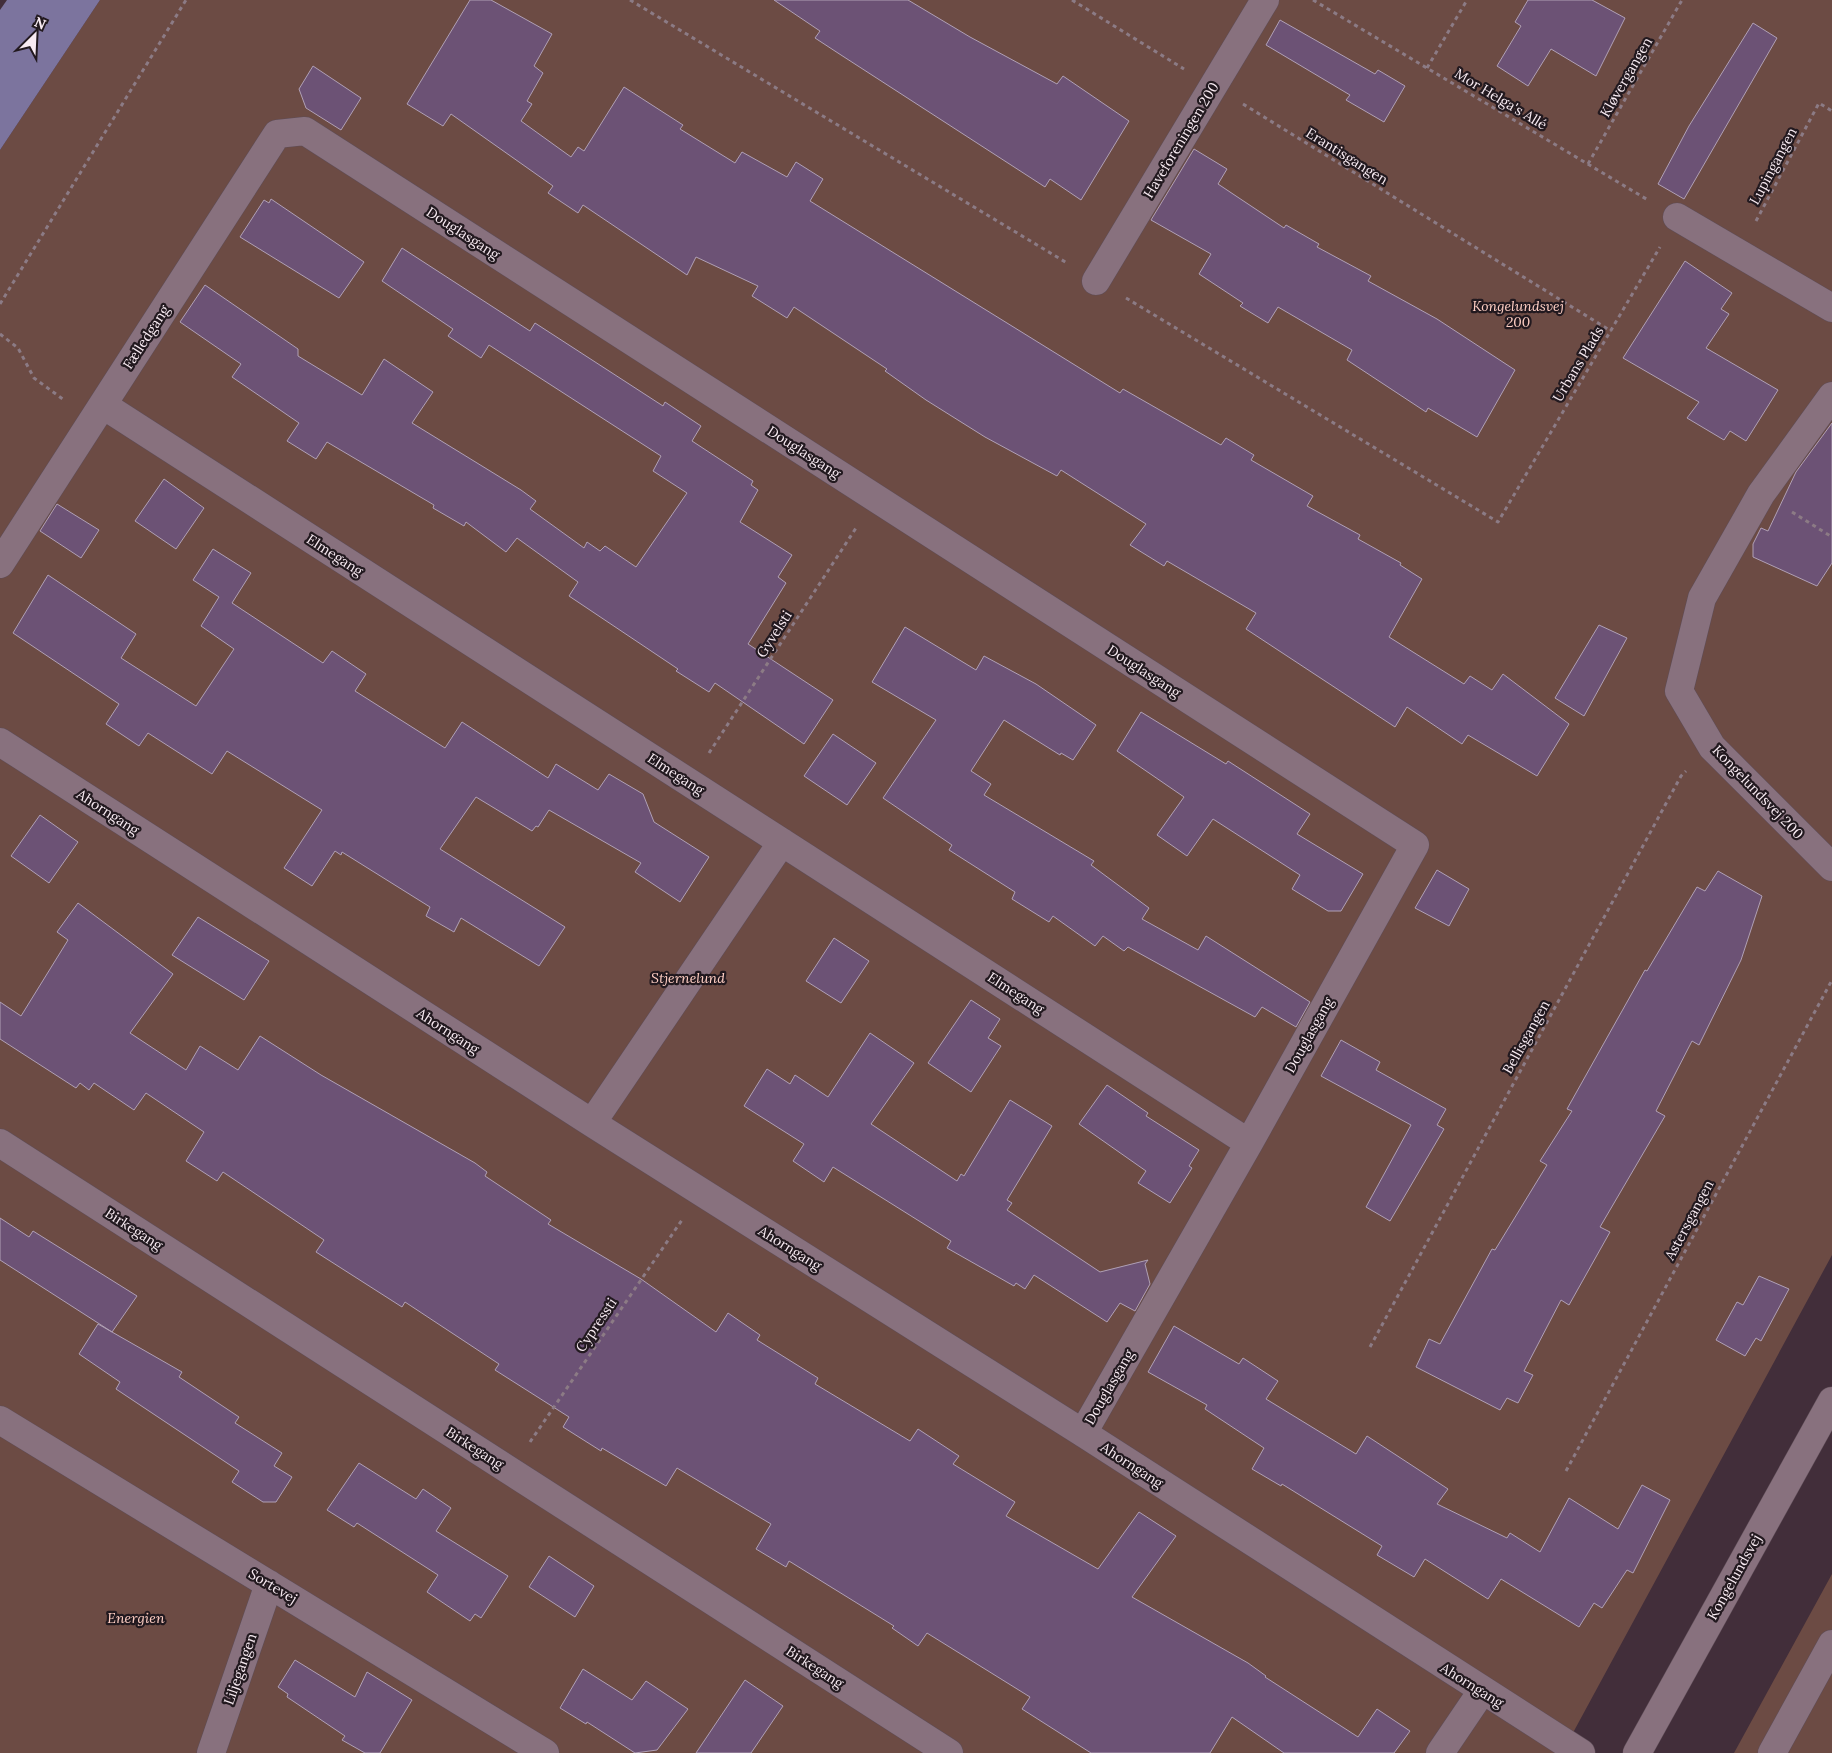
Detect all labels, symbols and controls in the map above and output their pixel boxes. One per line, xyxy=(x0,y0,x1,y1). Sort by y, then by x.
north arrow xyxy=(10,10,60,60)
text: N xyxy=(32,13,49,34)
street label: Kløvergangen xyxy=(1596,33,1656,120)
street label: Mor Helga's Allé xyxy=(1452,64,1551,134)
street label: Haveforeningen 200 xyxy=(1139,79,1223,201)
street label: Erantisgangen xyxy=(1303,124,1392,189)
street label: Lupingangen xyxy=(1745,124,1801,208)
street label: Douglasgang xyxy=(423,203,503,264)
park label: Kongelundsvej 200 xyxy=(1472,297,1564,331)
street label: Fælledgang xyxy=(119,301,173,372)
street label: Urbans Plads xyxy=(1548,323,1608,405)
street label: Douglasgang xyxy=(764,422,844,483)
street label: Elmegang xyxy=(303,530,367,580)
street label: Gyvelsti xyxy=(752,607,796,661)
street label: Douglasgang xyxy=(1104,641,1184,702)
street label: Kongelundsvej 200 xyxy=(1709,741,1807,843)
street label: Elmegang xyxy=(644,749,708,799)
street label: Ahorngang xyxy=(72,785,143,839)
street label: Elmegang xyxy=(984,968,1048,1018)
park label: Stjernelund xyxy=(651,969,725,987)
street label: Douglasgang xyxy=(1281,994,1337,1076)
street label: Bellisgangen xyxy=(1498,997,1554,1077)
street label: Ahorngang xyxy=(412,1004,483,1058)
street label: Astersgangen xyxy=(1660,1176,1718,1264)
street label: Birkegang xyxy=(102,1204,166,1254)
street label: Ahorngang xyxy=(754,1221,825,1275)
street label: Cypressti xyxy=(571,1294,621,1355)
street label: Douglasgang xyxy=(1080,1346,1138,1428)
street label: Birkegang xyxy=(443,1423,507,1473)
street label: Ahorngang xyxy=(1096,1438,1167,1492)
street label: Kongelundsvej xyxy=(1703,1531,1765,1623)
street label: Sortevej xyxy=(245,1565,301,1607)
park label: Energien xyxy=(107,1609,165,1627)
street label: Liljegangen xyxy=(219,1630,261,1707)
street label: Birkegang xyxy=(783,1642,847,1692)
street label: Ahorngang xyxy=(1436,1658,1507,1712)

